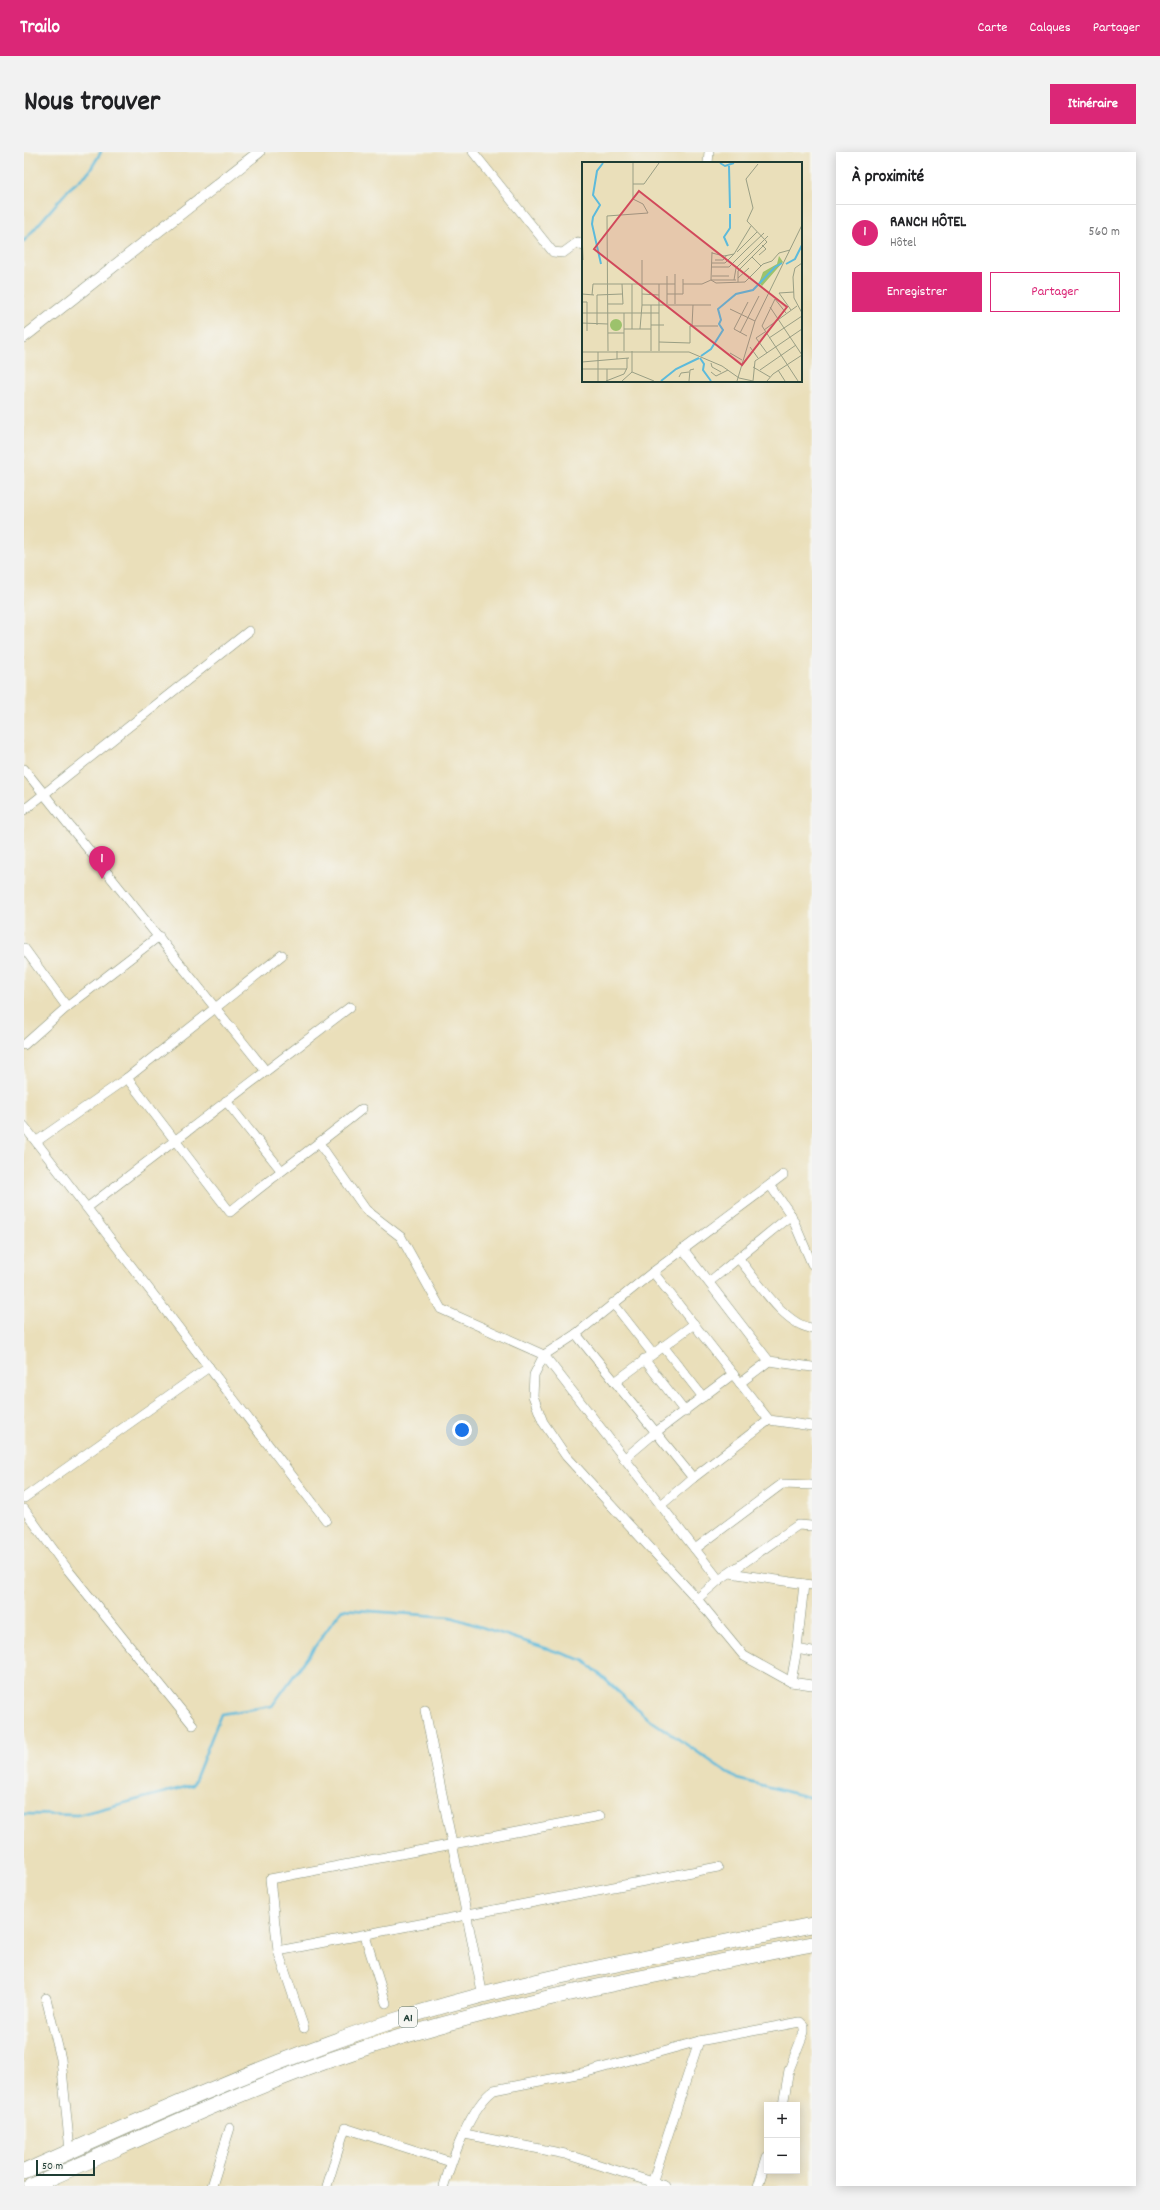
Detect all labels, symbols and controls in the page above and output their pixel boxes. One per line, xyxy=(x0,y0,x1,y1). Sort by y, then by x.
text: Trailo xyxy=(20,15,60,42)
text: Carte xyxy=(978,18,1008,38)
text: Calques xyxy=(1030,18,1071,38)
text: Partager xyxy=(1093,18,1140,38)
text: Nous trouver xyxy=(24,84,160,124)
button: Itinéraire xyxy=(1050,84,1136,124)
inset map xyxy=(582,162,802,382)
text: À proximité xyxy=(852,166,924,190)
text: RANCH HÔTEL xyxy=(890,212,966,234)
text: 1 xyxy=(864,223,866,242)
text: 560 m xyxy=(1089,223,1120,242)
text: Hôtel xyxy=(890,234,916,253)
button: Enregistrer xyxy=(852,272,982,312)
button: Partager xyxy=(990,272,1120,312)
pin: 1 xyxy=(89,846,115,879)
your location xyxy=(452,1420,472,1440)
road number: A1 xyxy=(399,2007,417,2027)
map controls xyxy=(764,2102,800,2174)
button: + xyxy=(764,2102,800,2138)
button: − xyxy=(764,2138,800,2174)
scale bar xyxy=(36,2158,95,2177)
text: 50 m xyxy=(42,2159,63,2175)

